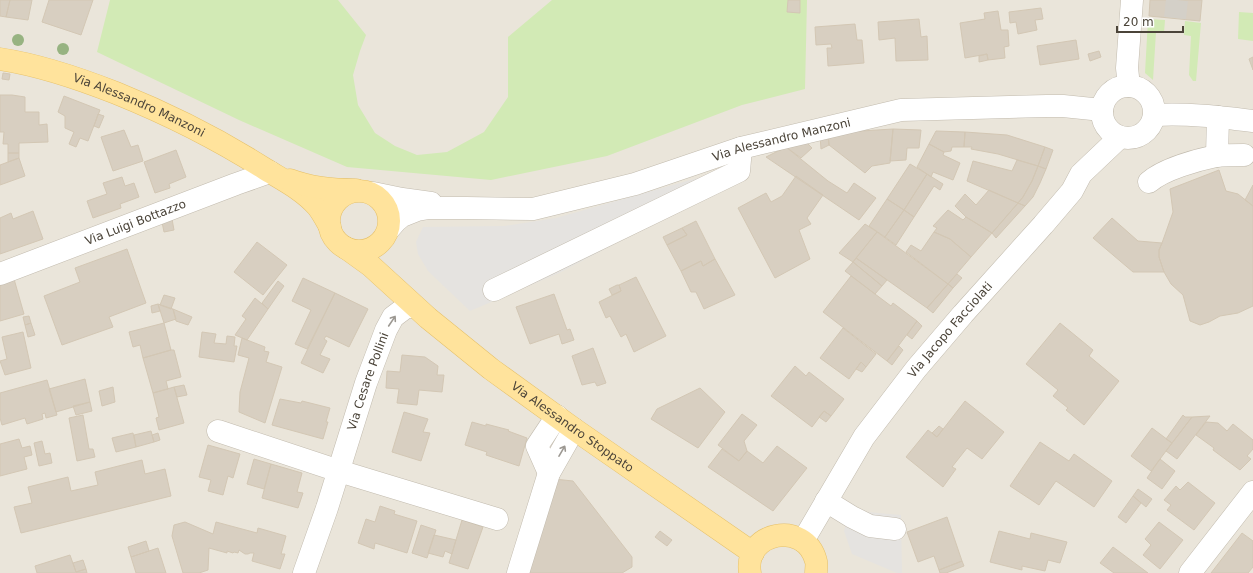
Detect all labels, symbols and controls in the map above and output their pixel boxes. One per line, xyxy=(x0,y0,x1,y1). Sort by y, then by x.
scale bar xyxy=(1117,8,1183,34)
text: 20 m xyxy=(1123,15,1154,29)
street label: Via Alessandro Manzoni xyxy=(71,71,207,140)
street label: Via Alessandro Manzoni xyxy=(710,115,852,164)
street label: Via Luigi Bottazzo xyxy=(83,197,188,248)
street label: Via Jacopo Facciolati xyxy=(905,279,995,381)
one-way arrow xyxy=(388,316,396,327)
street label: Via Cesare Pollini xyxy=(345,330,391,432)
street label: Via Alessandro Stoppato xyxy=(508,379,636,475)
one-way arrow xyxy=(558,445,566,457)

